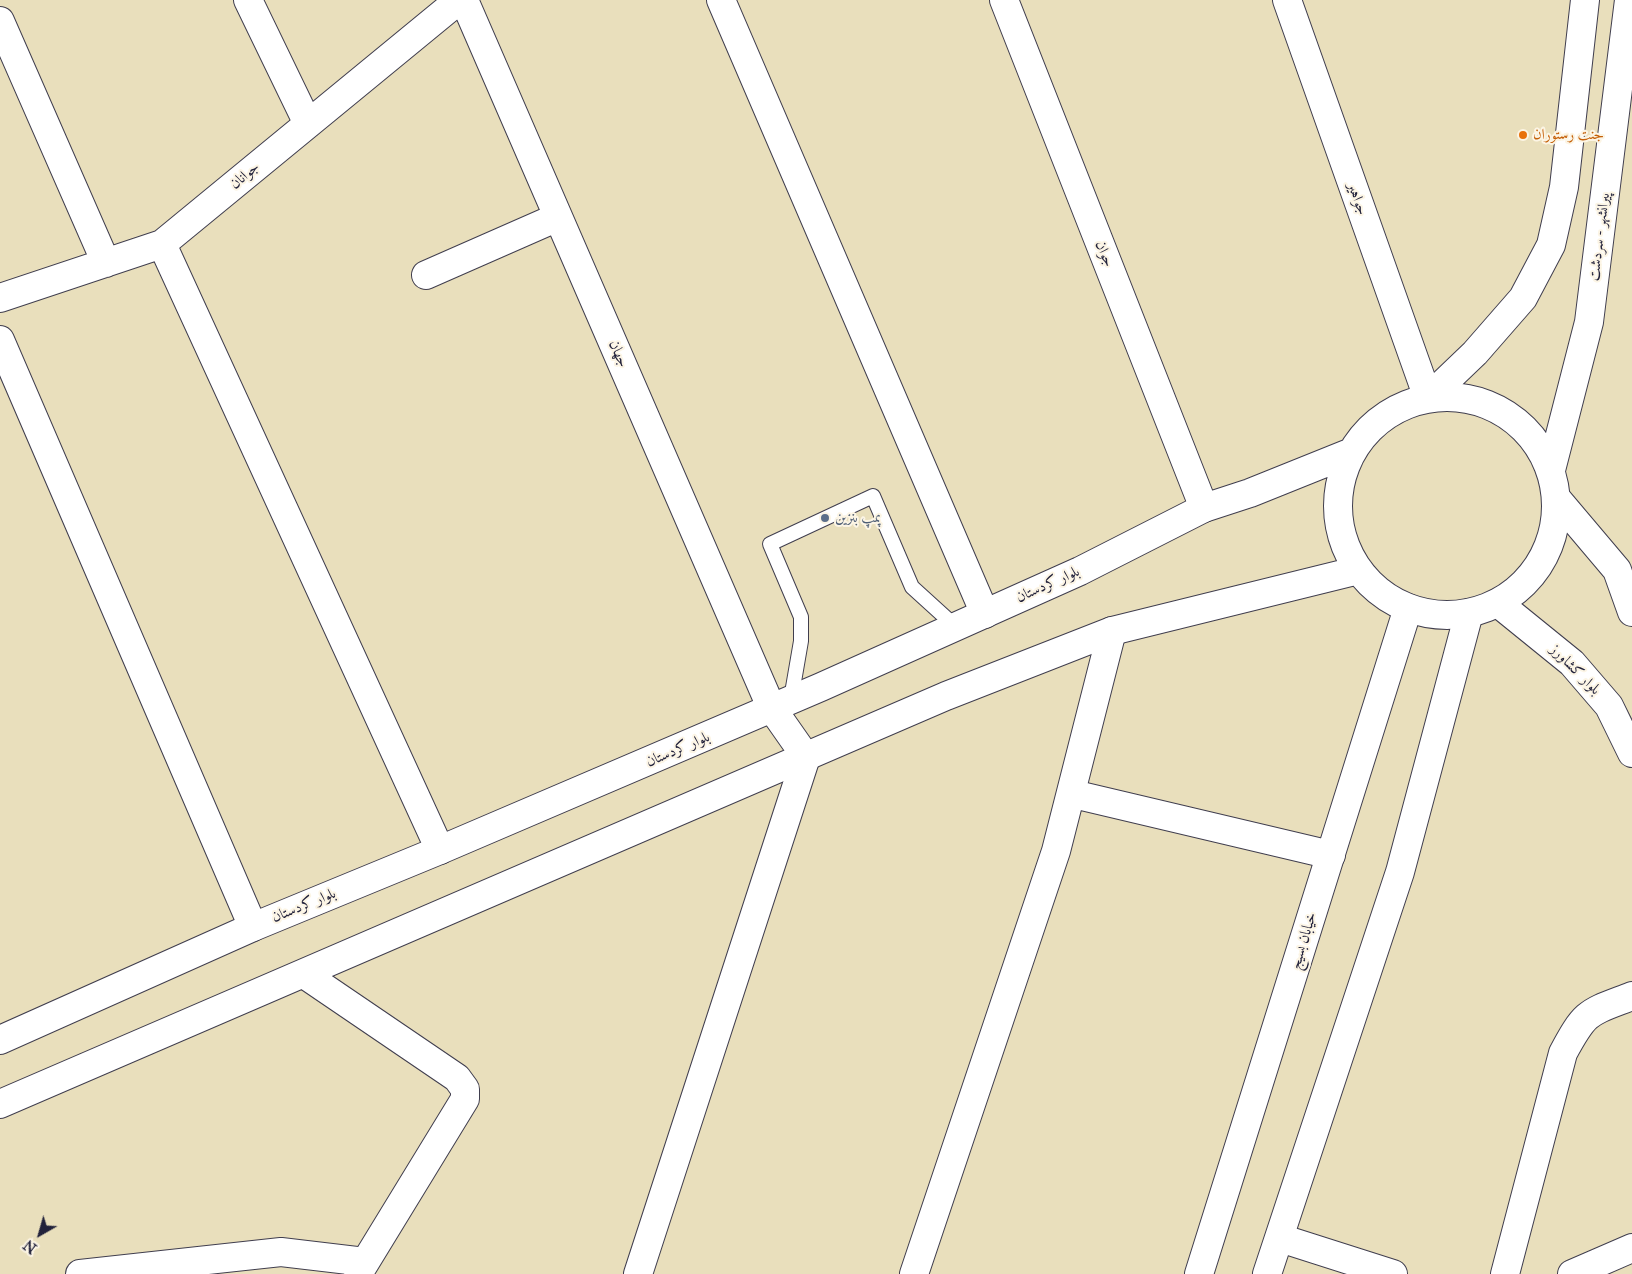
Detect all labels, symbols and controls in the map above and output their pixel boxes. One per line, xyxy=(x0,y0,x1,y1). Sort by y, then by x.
place label: جنت رستوران xyxy=(1533,126,1604,144)
marker: جنت رستوران xyxy=(1517,129,1529,141)
street label: جوانان xyxy=(227,158,263,194)
street label: جواهیر xyxy=(1343,180,1371,218)
street label: پیرانشهر - سردشت xyxy=(1586,192,1614,282)
street label: جوان xyxy=(1091,238,1117,270)
street label: جهان xyxy=(604,338,632,370)
place label: پمپ بنزین xyxy=(835,509,881,527)
marker: پمپ بنزین xyxy=(819,512,831,524)
street label: بلوار کردستان xyxy=(1014,563,1082,607)
street label: بلوار کشاورز xyxy=(1546,641,1604,699)
street label: بلوار کردستان xyxy=(643,729,713,771)
street label: بلوار کردستان xyxy=(269,885,339,927)
street label: خیابان بسیج xyxy=(1287,910,1321,972)
north arrow xyxy=(15,1209,65,1259)
text: N xyxy=(21,1236,40,1257)

